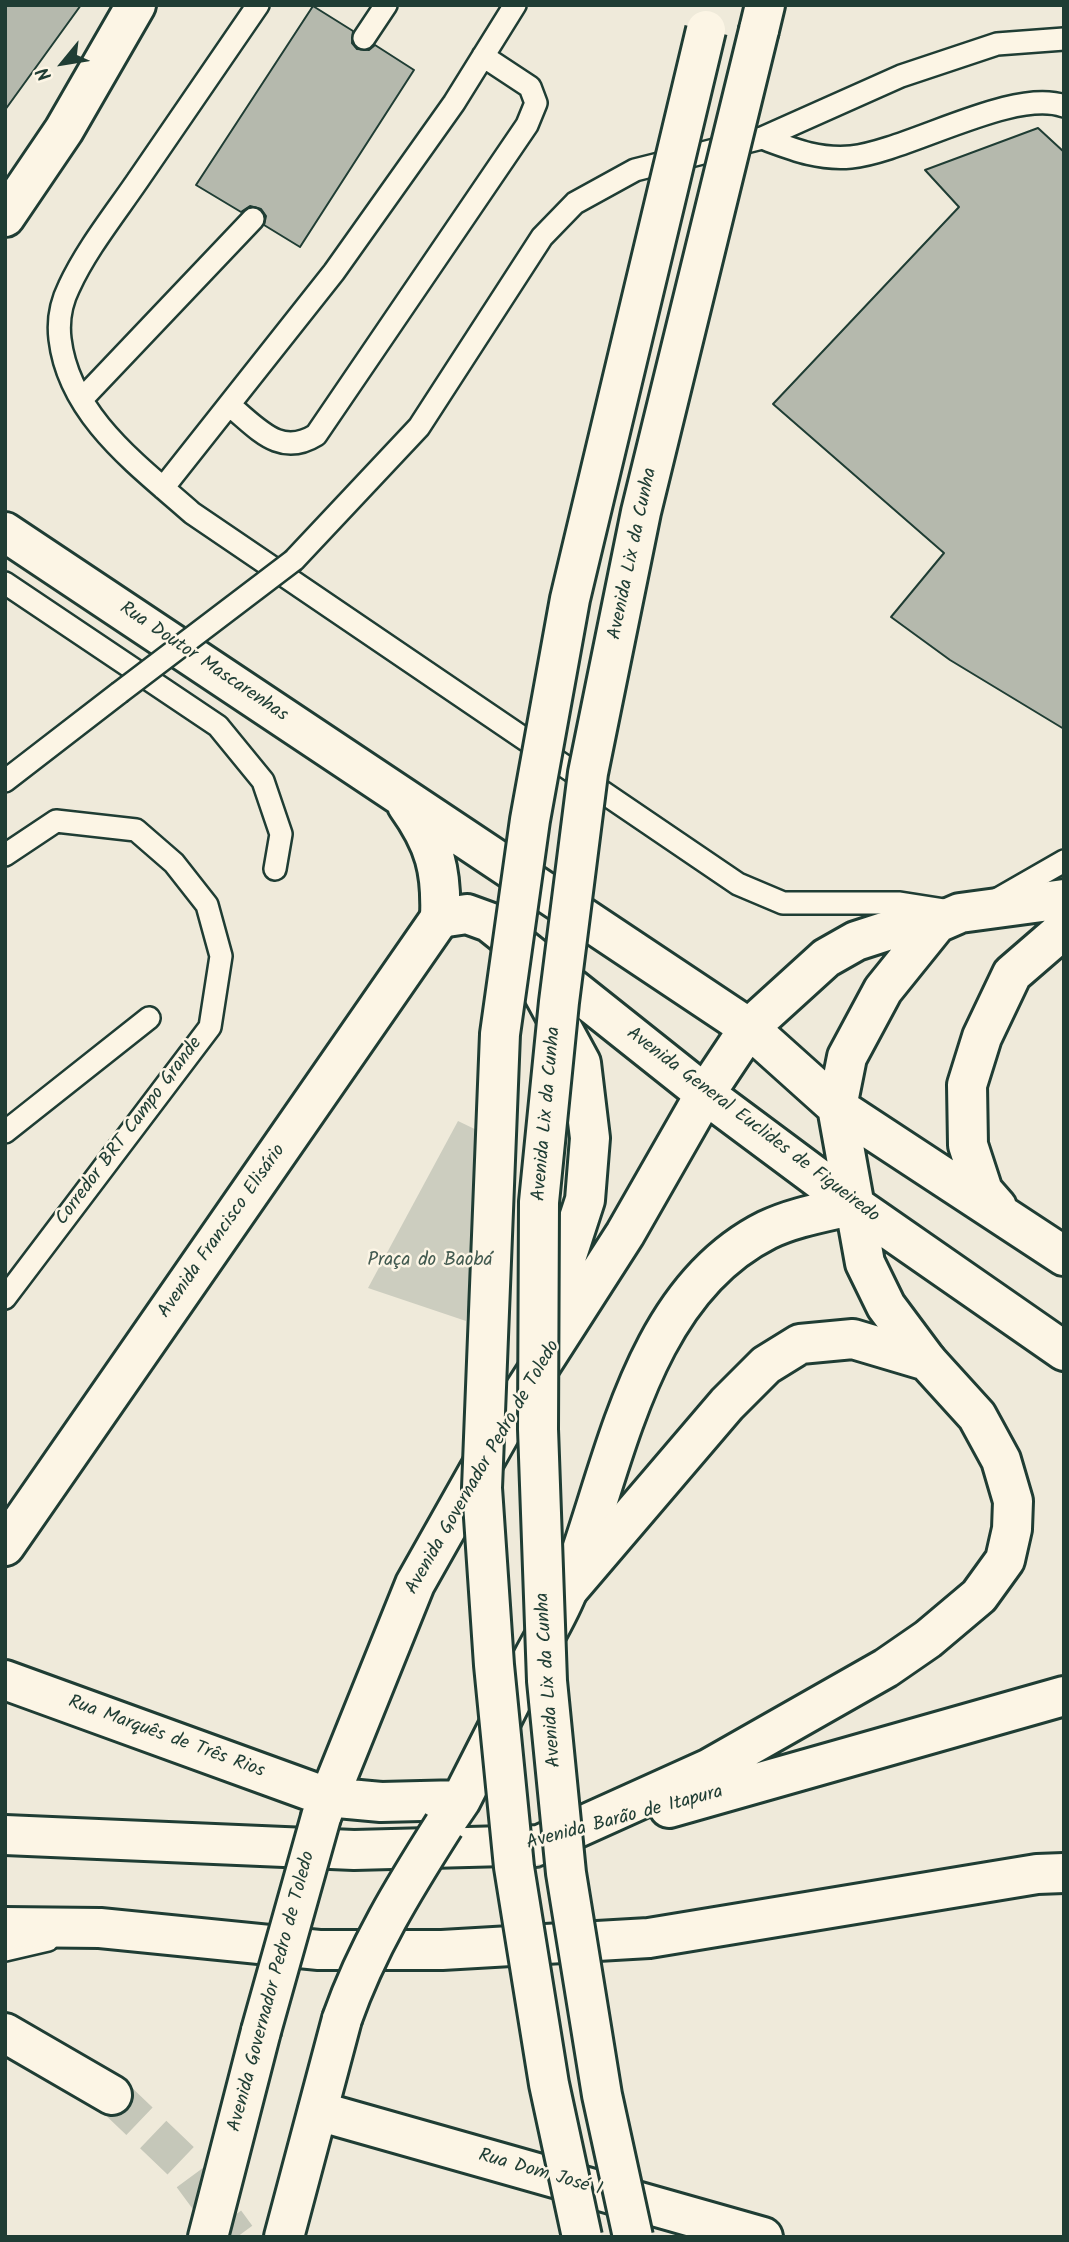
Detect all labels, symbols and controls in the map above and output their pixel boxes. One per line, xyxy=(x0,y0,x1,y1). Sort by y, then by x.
north arrow xyxy=(28,28,98,98)
text: N xyxy=(29,61,61,86)
street label: Avenida Lix da Cunha xyxy=(605,466,663,642)
street label: Rua Doutor Mascarenhas xyxy=(114,598,292,728)
street label: Avenida General Euclides de Figueiredo xyxy=(621,1023,883,1229)
street label: Avenida Lix da Cunha xyxy=(529,1026,567,1202)
street label: Corredor BRT Campo Grande xyxy=(52,1033,208,1231)
street label: Avenida Francisco Elisário xyxy=(154,1141,292,1323)
park label: Praça do Baobá xyxy=(368,1251,492,1273)
street label: Avenida Governador Pedro de Toledo xyxy=(402,1337,566,1599)
street label: Avenida Lix da Cunha xyxy=(533,1592,567,1768)
street label: Rua Marquês de Três Rios xyxy=(65,1692,267,1784)
street label: Avenida Barão de Itapura xyxy=(524,1782,726,1856)
street label: Avenida Governador Pedro de Toledo xyxy=(225,1849,321,2135)
street label: Rua Dom José I xyxy=(475,2145,605,2203)

